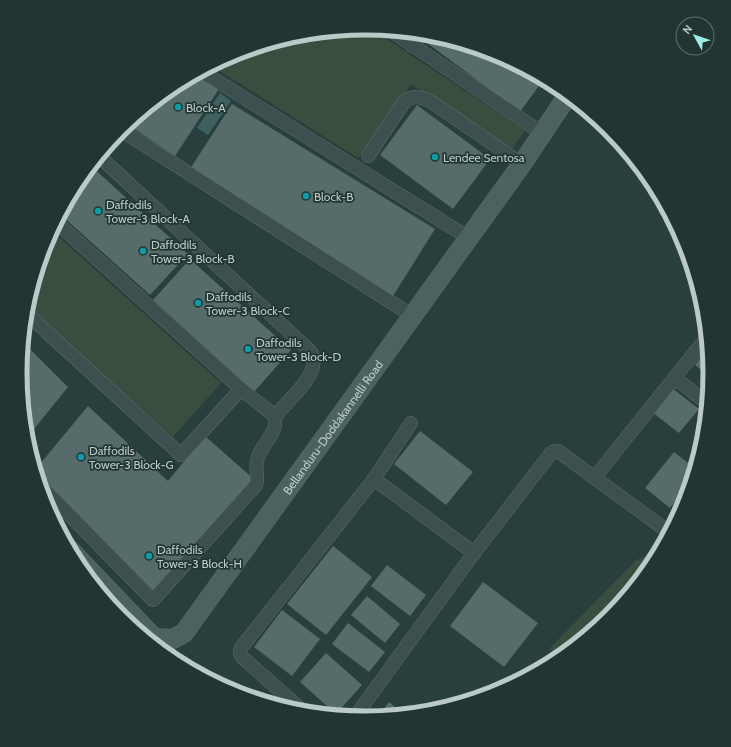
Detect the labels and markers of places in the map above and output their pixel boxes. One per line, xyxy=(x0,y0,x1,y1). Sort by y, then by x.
place label: Block-A xyxy=(186,100,226,115)
marker: Block-A xyxy=(173,102,183,112)
place label: Lendee Sentosa xyxy=(443,150,525,165)
marker: Lendee Sentosa xyxy=(430,152,440,162)
place label: Block-B xyxy=(314,189,353,204)
marker: Block-B xyxy=(301,191,311,201)
place label: Daffodils Tower-3 Block-A xyxy=(106,197,191,226)
marker: Daffodils Tower-3 Block-A xyxy=(93,206,103,216)
place label: Daffodils Tower-3 Block-B xyxy=(151,237,235,266)
marker: Daffodils Tower-3 Block-B xyxy=(138,246,148,256)
place label: Daffodils Tower-3 Block-C xyxy=(206,289,290,318)
marker: Daffodils Tower-3 Block-C xyxy=(193,298,203,308)
place label: Daffodils Tower-3 Block-D xyxy=(256,335,342,364)
marker: Daffodils Tower-3 Block-D xyxy=(243,344,253,354)
place label: Daffodils Tower-3 Block-G xyxy=(89,443,174,472)
marker: Daffodils Tower-3 Block-G xyxy=(76,452,86,462)
place label: Daffodils Tower-3 Block-H xyxy=(157,542,242,571)
marker: Daffodils Tower-3 Block-H xyxy=(144,551,154,561)

